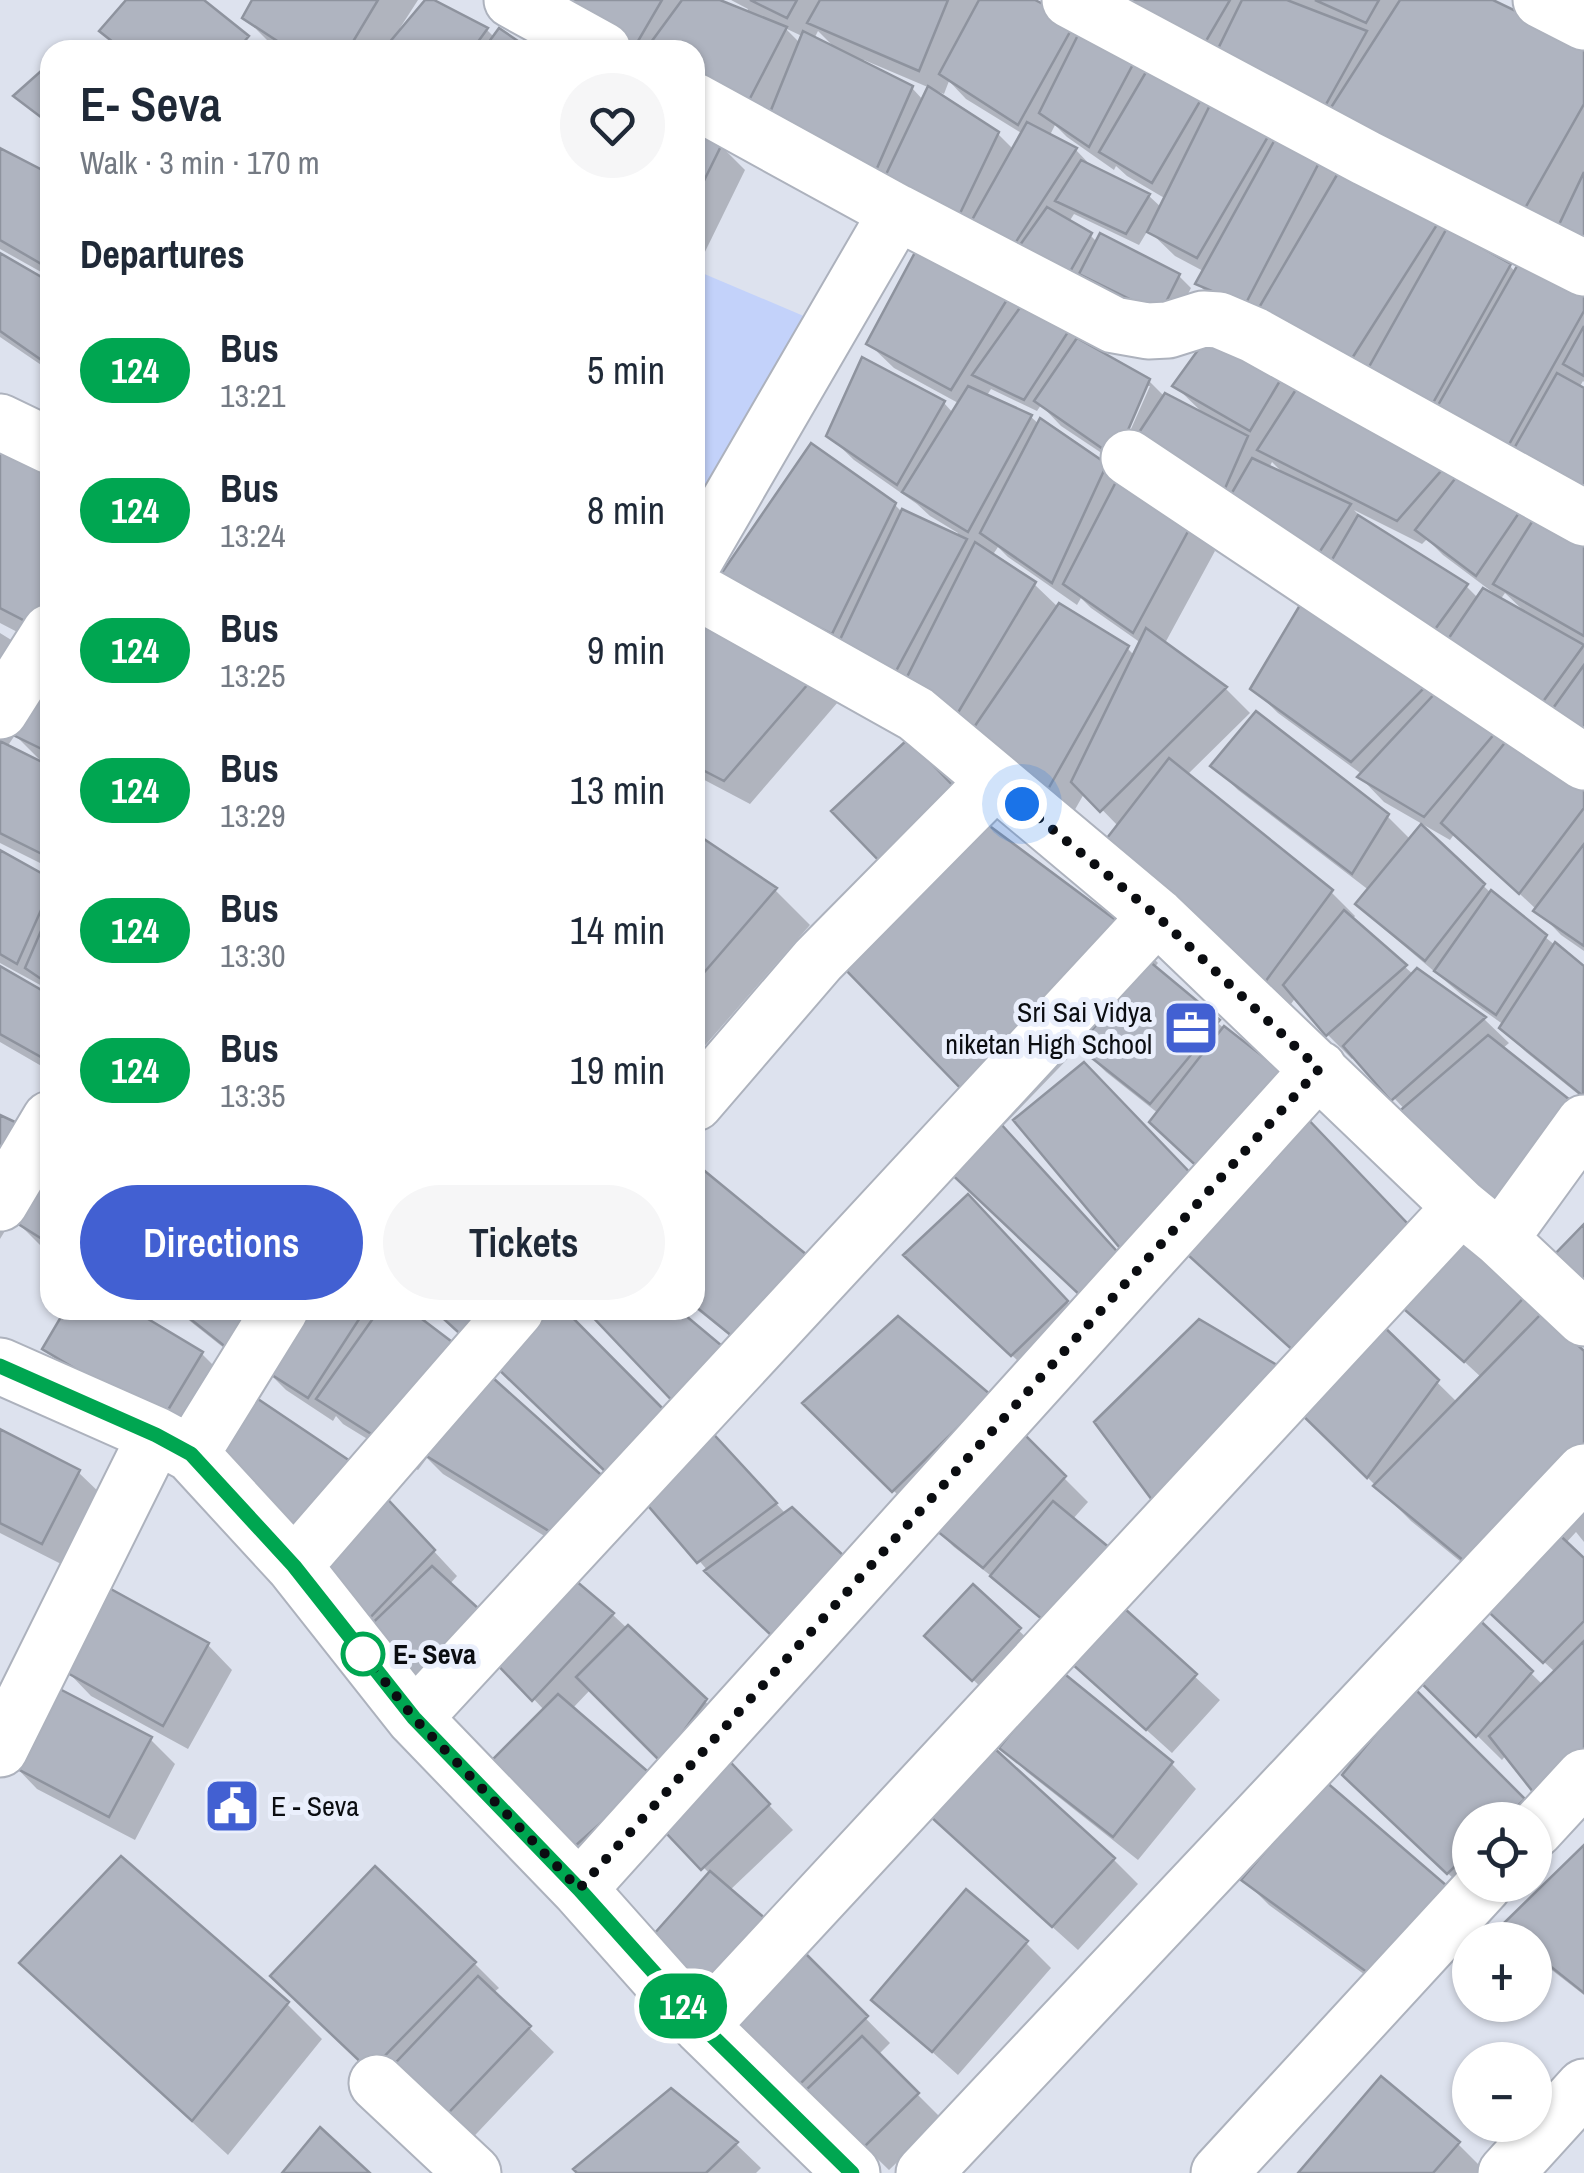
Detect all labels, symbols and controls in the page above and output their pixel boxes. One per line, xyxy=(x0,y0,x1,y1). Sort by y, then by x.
text: E- Seva xyxy=(80,71,221,136)
button: heart xyxy=(560,73,665,178)
text: Walk · 3 min · 170 m xyxy=(80,141,320,184)
text: Departures xyxy=(80,229,245,280)
text: Bus xyxy=(220,323,279,374)
text: 5 min xyxy=(587,345,665,396)
text: 124 xyxy=(111,347,159,394)
text: 13:21 xyxy=(220,374,286,417)
text: Bus xyxy=(220,463,279,514)
text: 8 min xyxy=(587,485,665,536)
text: 124 xyxy=(111,487,159,534)
text: 13:24 xyxy=(220,514,286,557)
text: Bus xyxy=(220,603,279,654)
text: 9 min xyxy=(587,625,665,676)
text: 124 xyxy=(111,627,159,674)
text: 13:25 xyxy=(220,654,286,697)
text: Bus xyxy=(220,743,279,794)
text: 13 min xyxy=(570,765,665,816)
text: 124 xyxy=(111,767,159,814)
your location xyxy=(997,779,1047,829)
text: 13:29 xyxy=(220,794,286,837)
text: Bus xyxy=(220,883,279,934)
text: 14 min xyxy=(570,905,665,956)
text: 124 xyxy=(111,907,159,954)
text: 13:30 xyxy=(220,934,286,977)
place label: Sri Sai Vidya niketan High School xyxy=(945,993,1152,1063)
office icon: Sri Sai Vidya niketan High School xyxy=(1161,998,1221,1058)
text: Bus xyxy=(220,1023,279,1074)
text: 19 min xyxy=(570,1045,665,1096)
text: 124 xyxy=(111,1047,159,1094)
text: 13:35 xyxy=(220,1074,286,1117)
button: Directions xyxy=(80,1185,363,1300)
button: Tickets xyxy=(383,1185,665,1300)
marker: E- Seva xyxy=(342,1633,384,1675)
place label: E- Seva xyxy=(393,1635,476,1673)
public building icon: E - Seva xyxy=(202,1776,262,1836)
place label: E - Seva xyxy=(271,1787,359,1825)
map controls xyxy=(1452,1802,1552,2142)
button: locate xyxy=(1452,1802,1552,1902)
button: + xyxy=(1452,1922,1552,2022)
line badge: 124 xyxy=(626,1974,740,2038)
text: 124 xyxy=(659,1983,707,2030)
button: − xyxy=(1452,2042,1552,2142)

